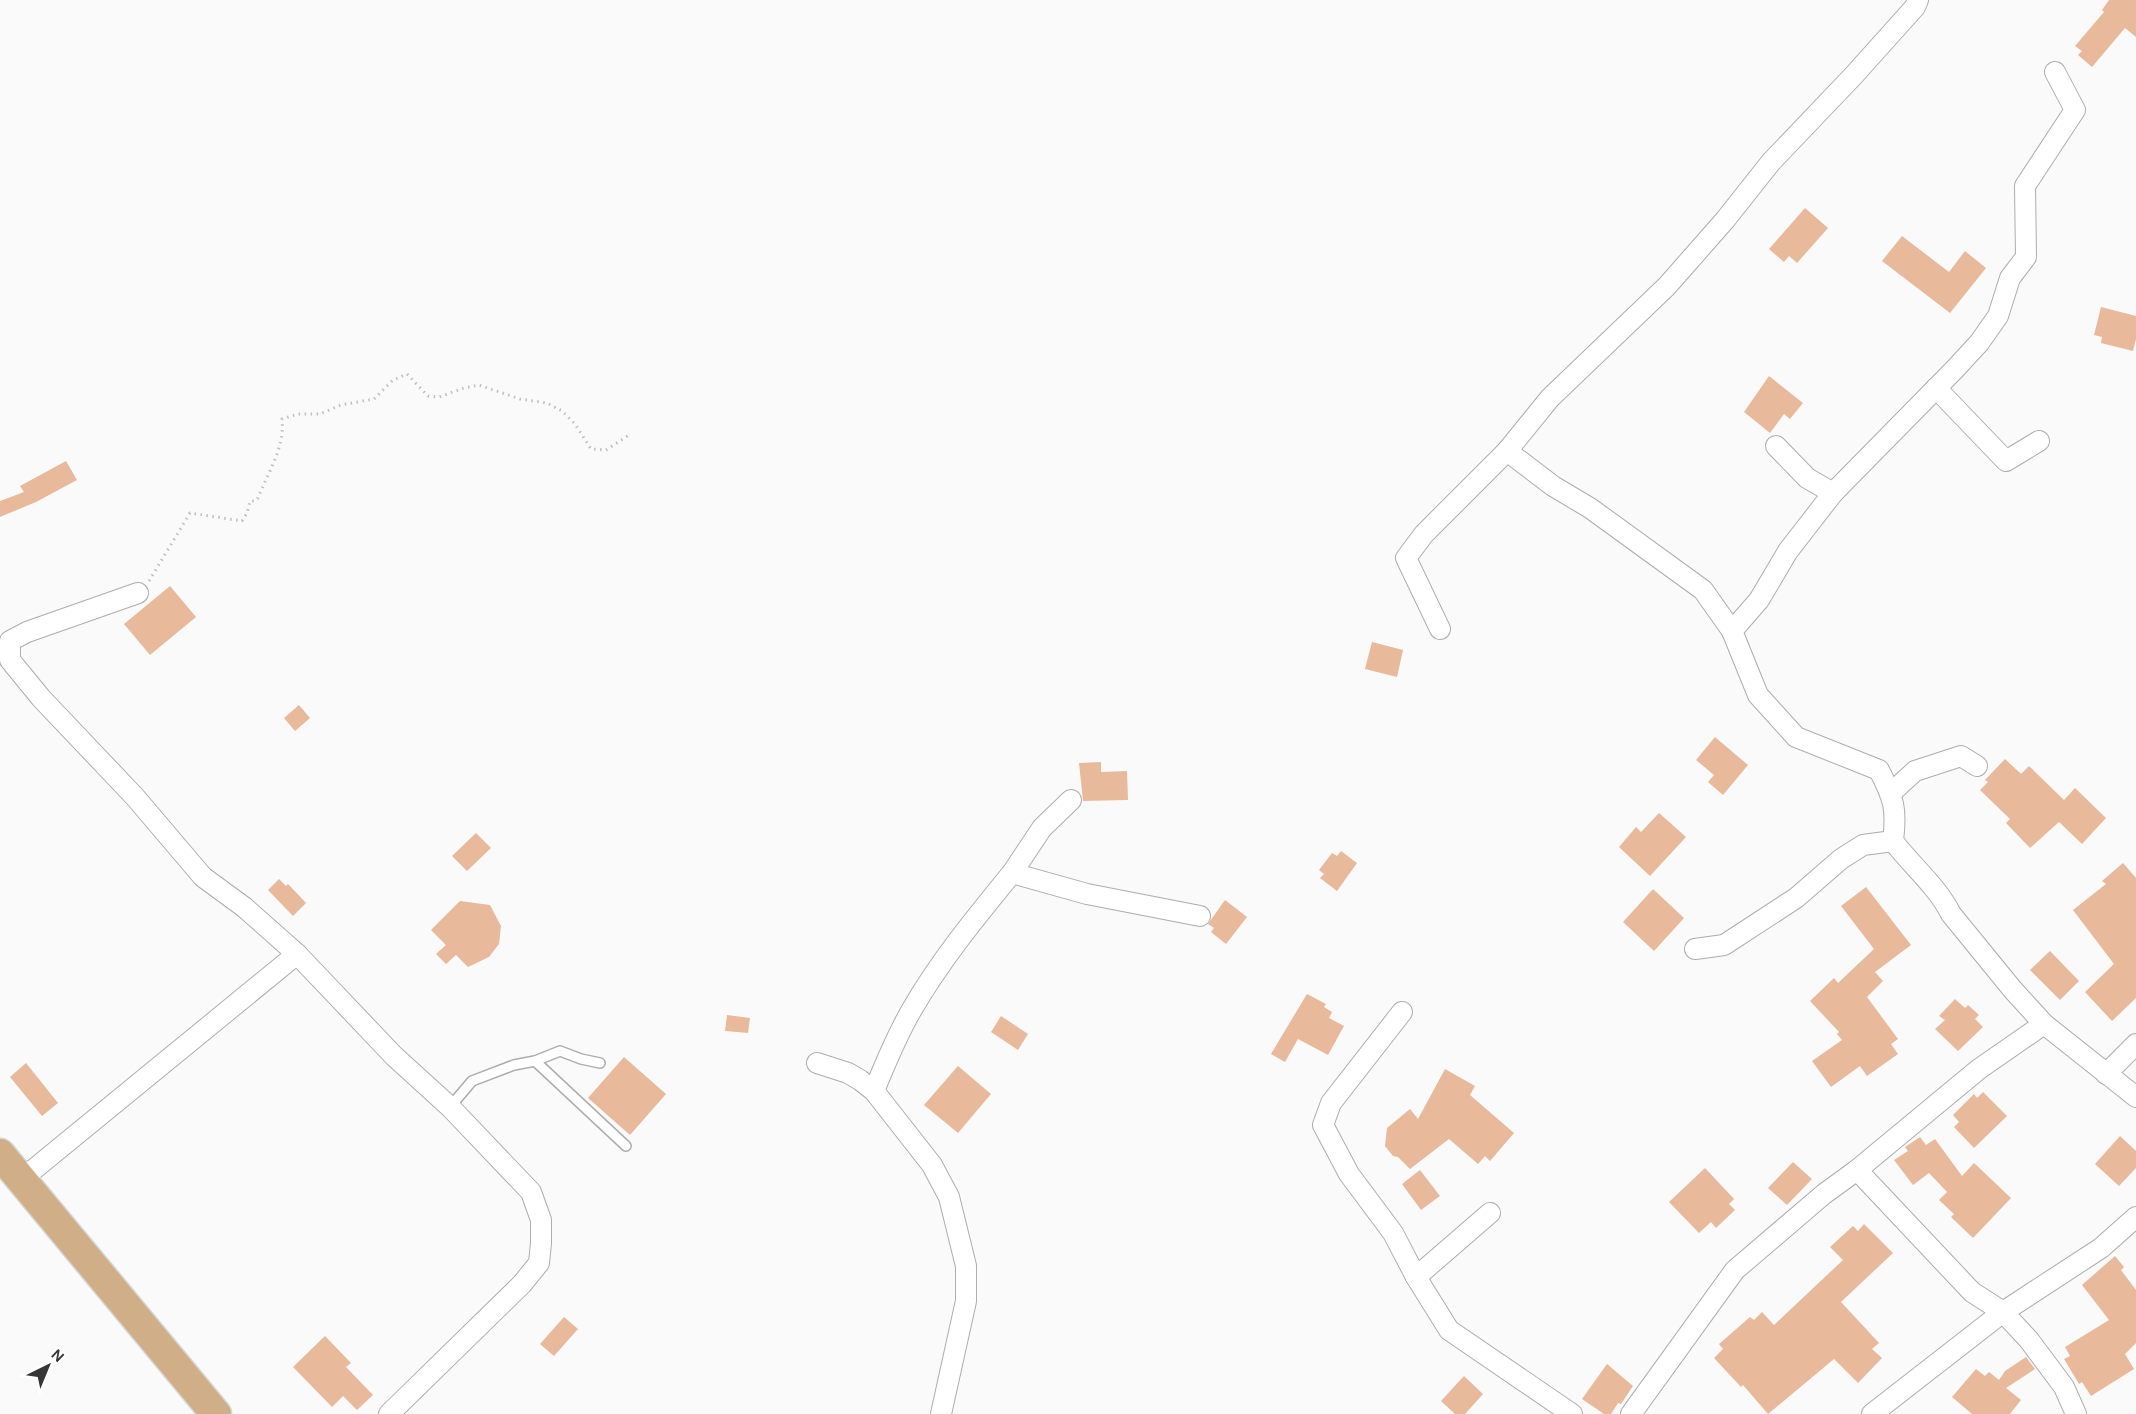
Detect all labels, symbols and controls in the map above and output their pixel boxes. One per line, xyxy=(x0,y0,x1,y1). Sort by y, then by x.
north arrow xyxy=(18,1336,78,1396)
text: N xyxy=(47,1345,69,1366)

